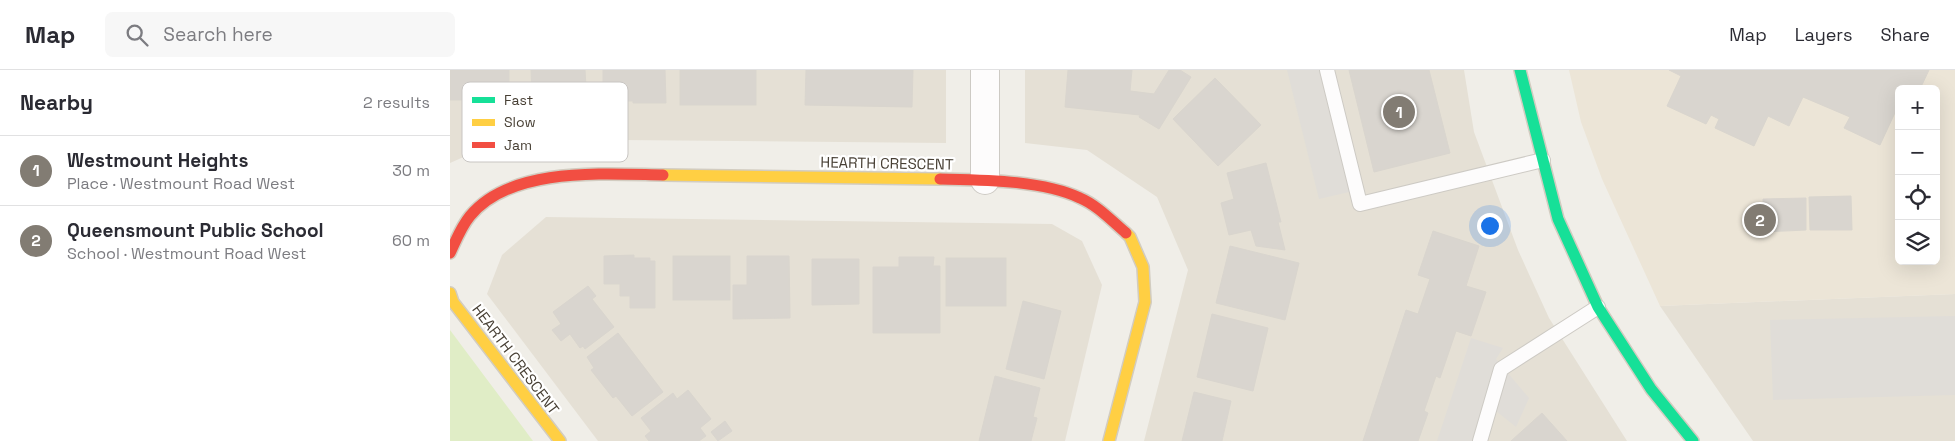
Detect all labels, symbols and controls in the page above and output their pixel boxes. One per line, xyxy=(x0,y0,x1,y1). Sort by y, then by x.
search box xyxy=(105,12,455,57)
text: Map xyxy=(25,19,75,50)
icon: search xyxy=(123,21,151,49)
text: Search here xyxy=(163,22,273,47)
text: Map xyxy=(1729,23,1767,46)
text: Layers xyxy=(1795,23,1852,46)
text: Share xyxy=(1880,23,1930,46)
legend xyxy=(462,82,628,162)
map controls xyxy=(1895,85,1940,265)
button: + xyxy=(1895,85,1940,130)
text: Nearby xyxy=(20,89,93,116)
text: Fast xyxy=(504,91,533,109)
text: 2 results xyxy=(363,92,430,113)
pin: 1 xyxy=(1383,93,1415,131)
text: Slow xyxy=(504,113,536,131)
button: − xyxy=(1895,130,1940,175)
text: Jam xyxy=(504,136,532,154)
text: Westmount Heights xyxy=(67,148,249,173)
street label: HEARTH CRESCENT xyxy=(820,152,954,174)
text: 1 xyxy=(32,160,40,181)
text: 30 m xyxy=(392,160,430,181)
text: Place · Westmount Road West xyxy=(67,173,295,194)
button: locate xyxy=(1895,175,1940,220)
pin: 2 xyxy=(1744,201,1776,239)
your location xyxy=(1477,213,1503,239)
text: Queensmount Public School xyxy=(67,218,324,243)
button: layers xyxy=(1895,220,1940,265)
text: 2 xyxy=(31,230,41,251)
text: 60 m xyxy=(392,230,430,251)
text: School · Westmount Road West xyxy=(67,243,306,264)
street label: HEARTH CRESCENT xyxy=(468,300,564,418)

